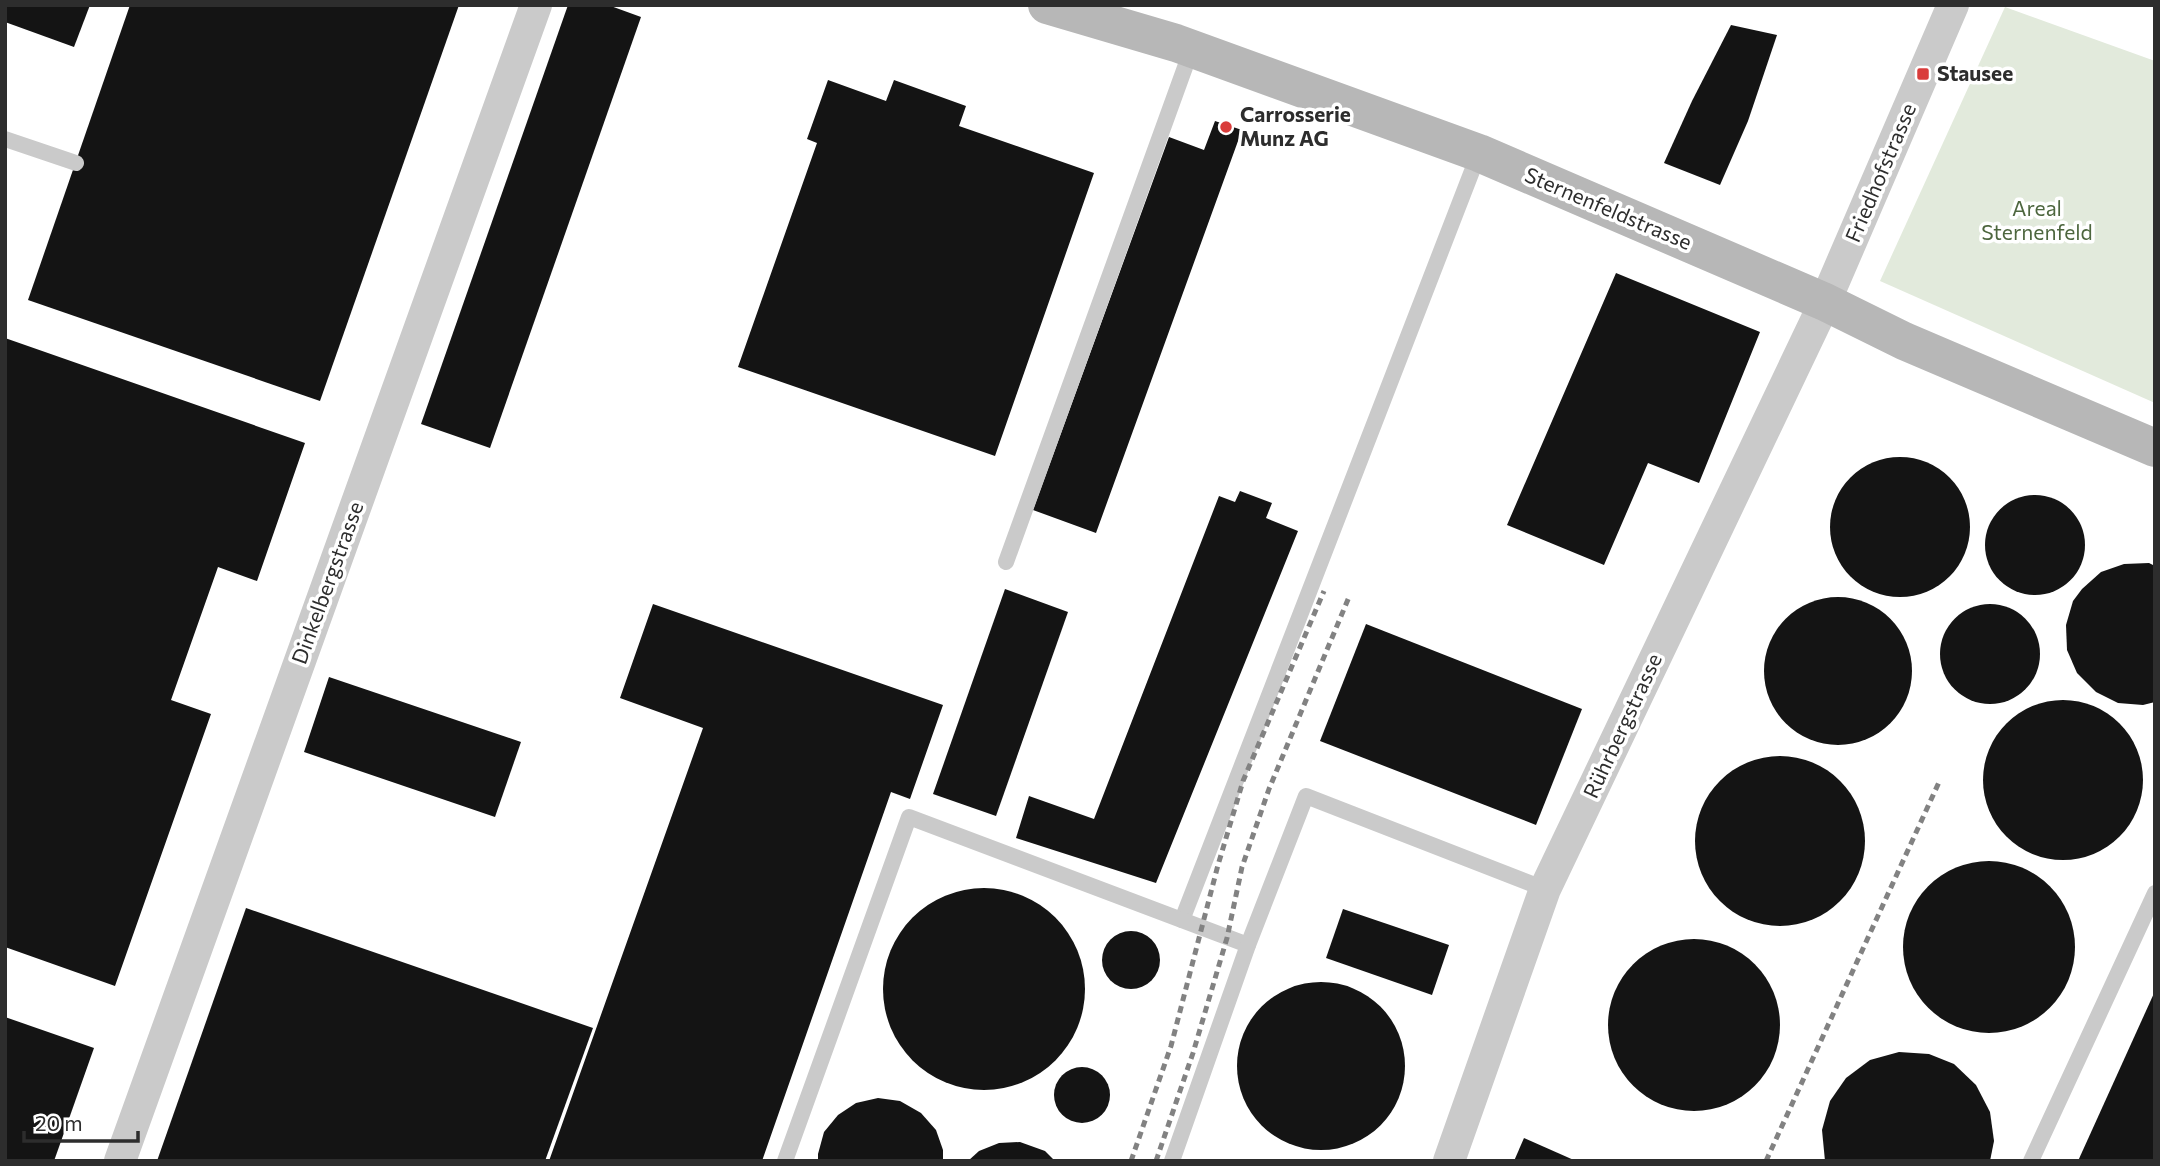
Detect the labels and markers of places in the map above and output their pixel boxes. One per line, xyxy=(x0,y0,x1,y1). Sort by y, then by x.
place label: Stausee xyxy=(1937,60,2013,85)
marker: Stausee xyxy=(1915,66,1931,82)
place label: Carrosserie Munz AG xyxy=(1240,101,1351,150)
marker: Carrosserie Munz AG xyxy=(1218,119,1234,135)

